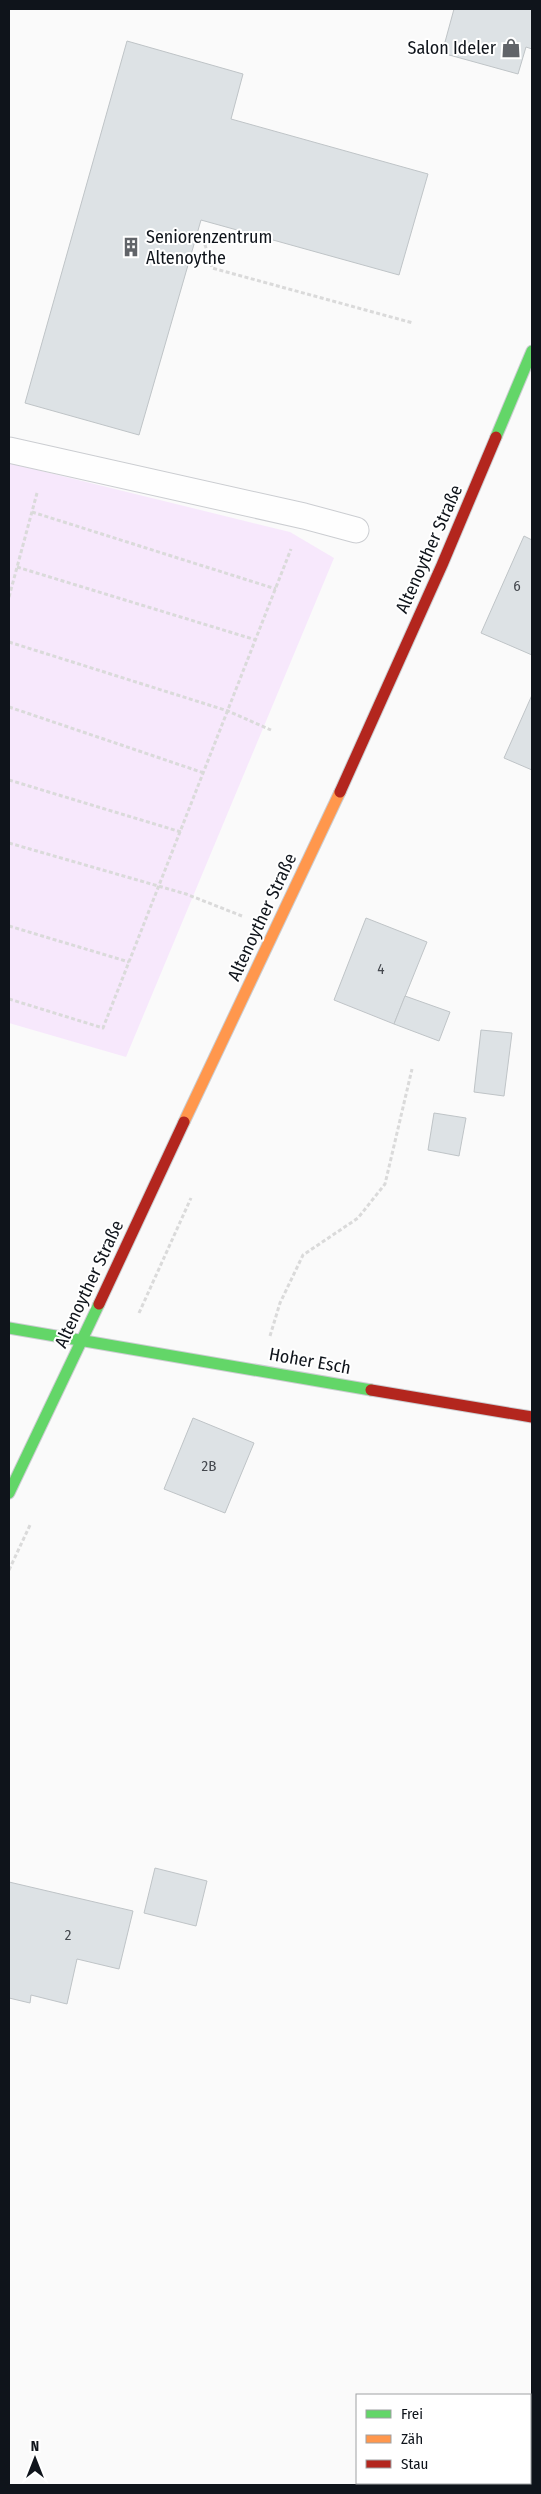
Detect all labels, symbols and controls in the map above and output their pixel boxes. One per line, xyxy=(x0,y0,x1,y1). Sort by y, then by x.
place label: Salon Ideler xyxy=(407,37,497,59)
shop icon: Salon Ideler xyxy=(500,37,522,59)
place label: Seniorenzentrum Altenoythe xyxy=(146,226,272,269)
building icon: Seniorenzentrum Altenoythe xyxy=(120,236,142,258)
street label: Altenoyther Straße xyxy=(391,481,467,617)
house number: 6 xyxy=(513,577,521,595)
street label: Altenoyther Straße xyxy=(223,850,301,984)
house number: 4 xyxy=(377,960,385,978)
street label: Altenoyther Straße xyxy=(50,1217,128,1351)
street label: Hoher Esch xyxy=(267,1343,353,1379)
house number: 2B xyxy=(202,1457,216,1475)
house number: 2 xyxy=(65,1926,72,1944)
legend xyxy=(356,2394,531,2484)
text: Frei xyxy=(401,2405,423,2423)
text: Zäh xyxy=(401,2430,423,2448)
north arrow xyxy=(10,2434,60,2484)
text: N xyxy=(31,2438,39,2455)
text: Stau xyxy=(401,2455,428,2473)

